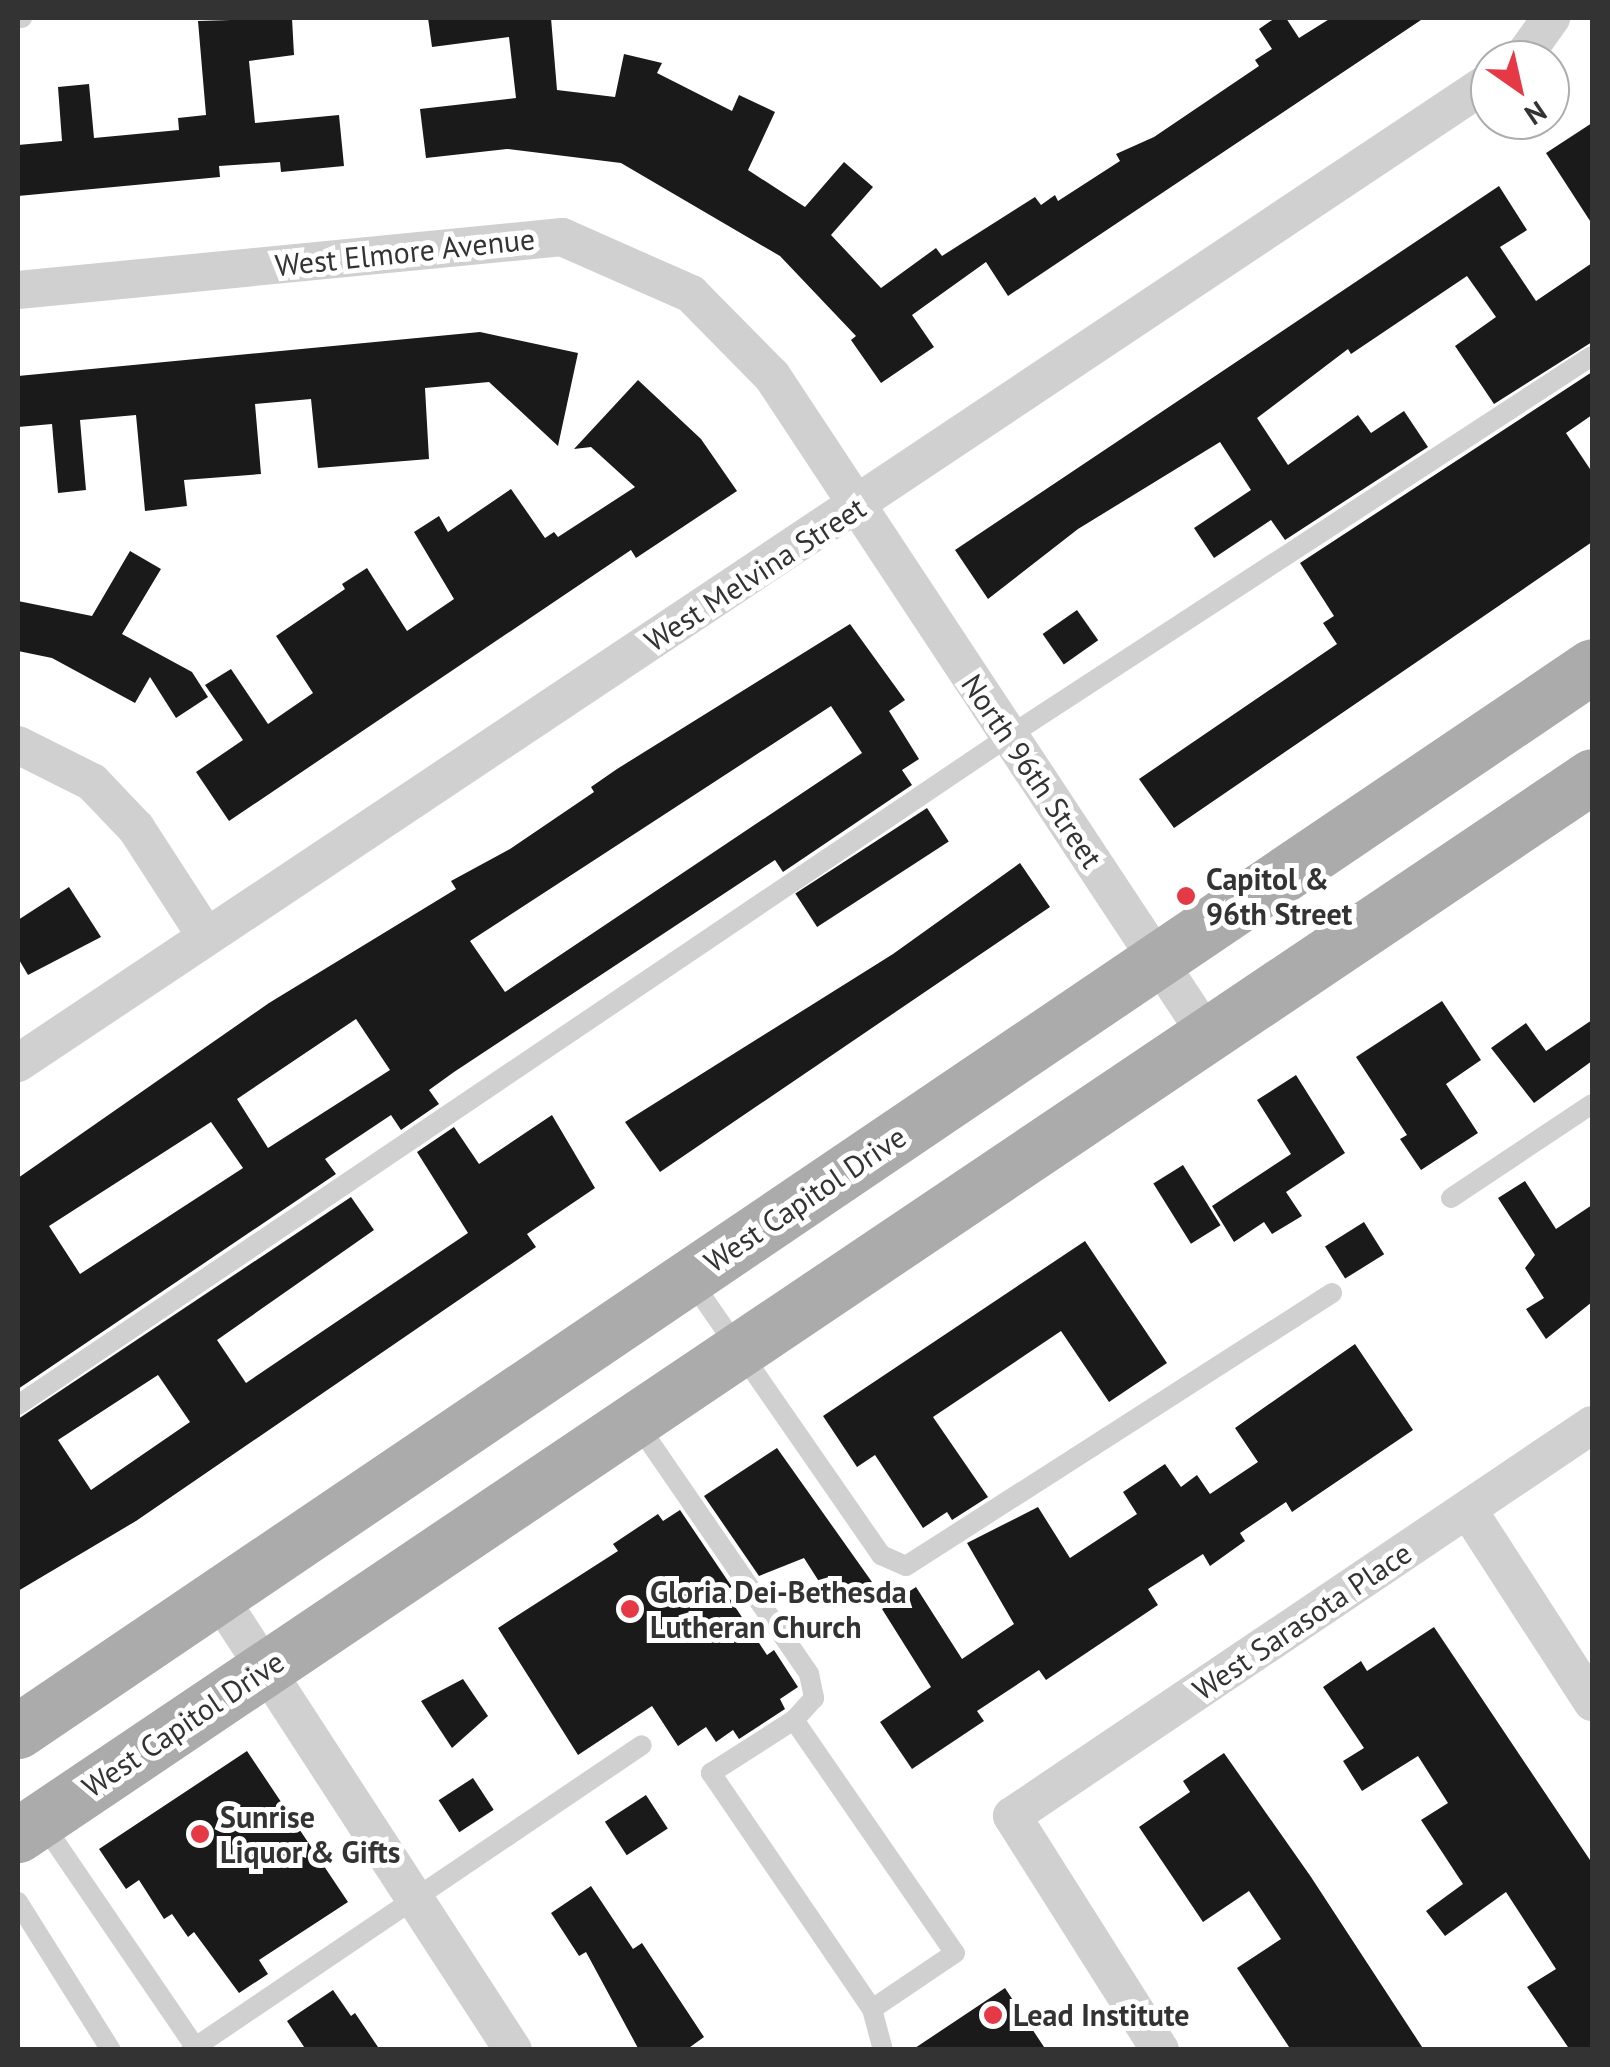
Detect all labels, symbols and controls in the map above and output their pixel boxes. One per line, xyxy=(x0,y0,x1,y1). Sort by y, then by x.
north arrow xyxy=(1470,40,1570,140)
text: N xyxy=(1518,93,1554,134)
street label: West Elmore Avenue xyxy=(273,220,537,284)
street label: West Melvina Street xyxy=(638,489,872,659)
street label: North 96th Street xyxy=(954,667,1110,875)
place label: Capitol & 96th Street xyxy=(1206,861,1352,932)
marker: Capitol & 96th Street xyxy=(1175,885,1197,907)
street label: West Capitol Drive xyxy=(697,1118,913,1280)
street label: West Sarasota Place xyxy=(1186,1535,1418,1707)
place label: Gloria Dei-Bethesda Lutheran Church xyxy=(650,1574,907,1644)
marker: Gloria Dei-Bethesda Lutheran Church xyxy=(619,1598,641,1620)
street label: West Capitol Drive xyxy=(75,1643,291,1805)
place label: Sunrise Liquor & Gifts xyxy=(220,1799,401,1870)
marker: Sunrise Liquor & Gifts xyxy=(189,1823,211,1845)
place label: Lead Institute xyxy=(1013,1997,1190,2033)
marker: Lead Institute xyxy=(982,2004,1004,2026)

